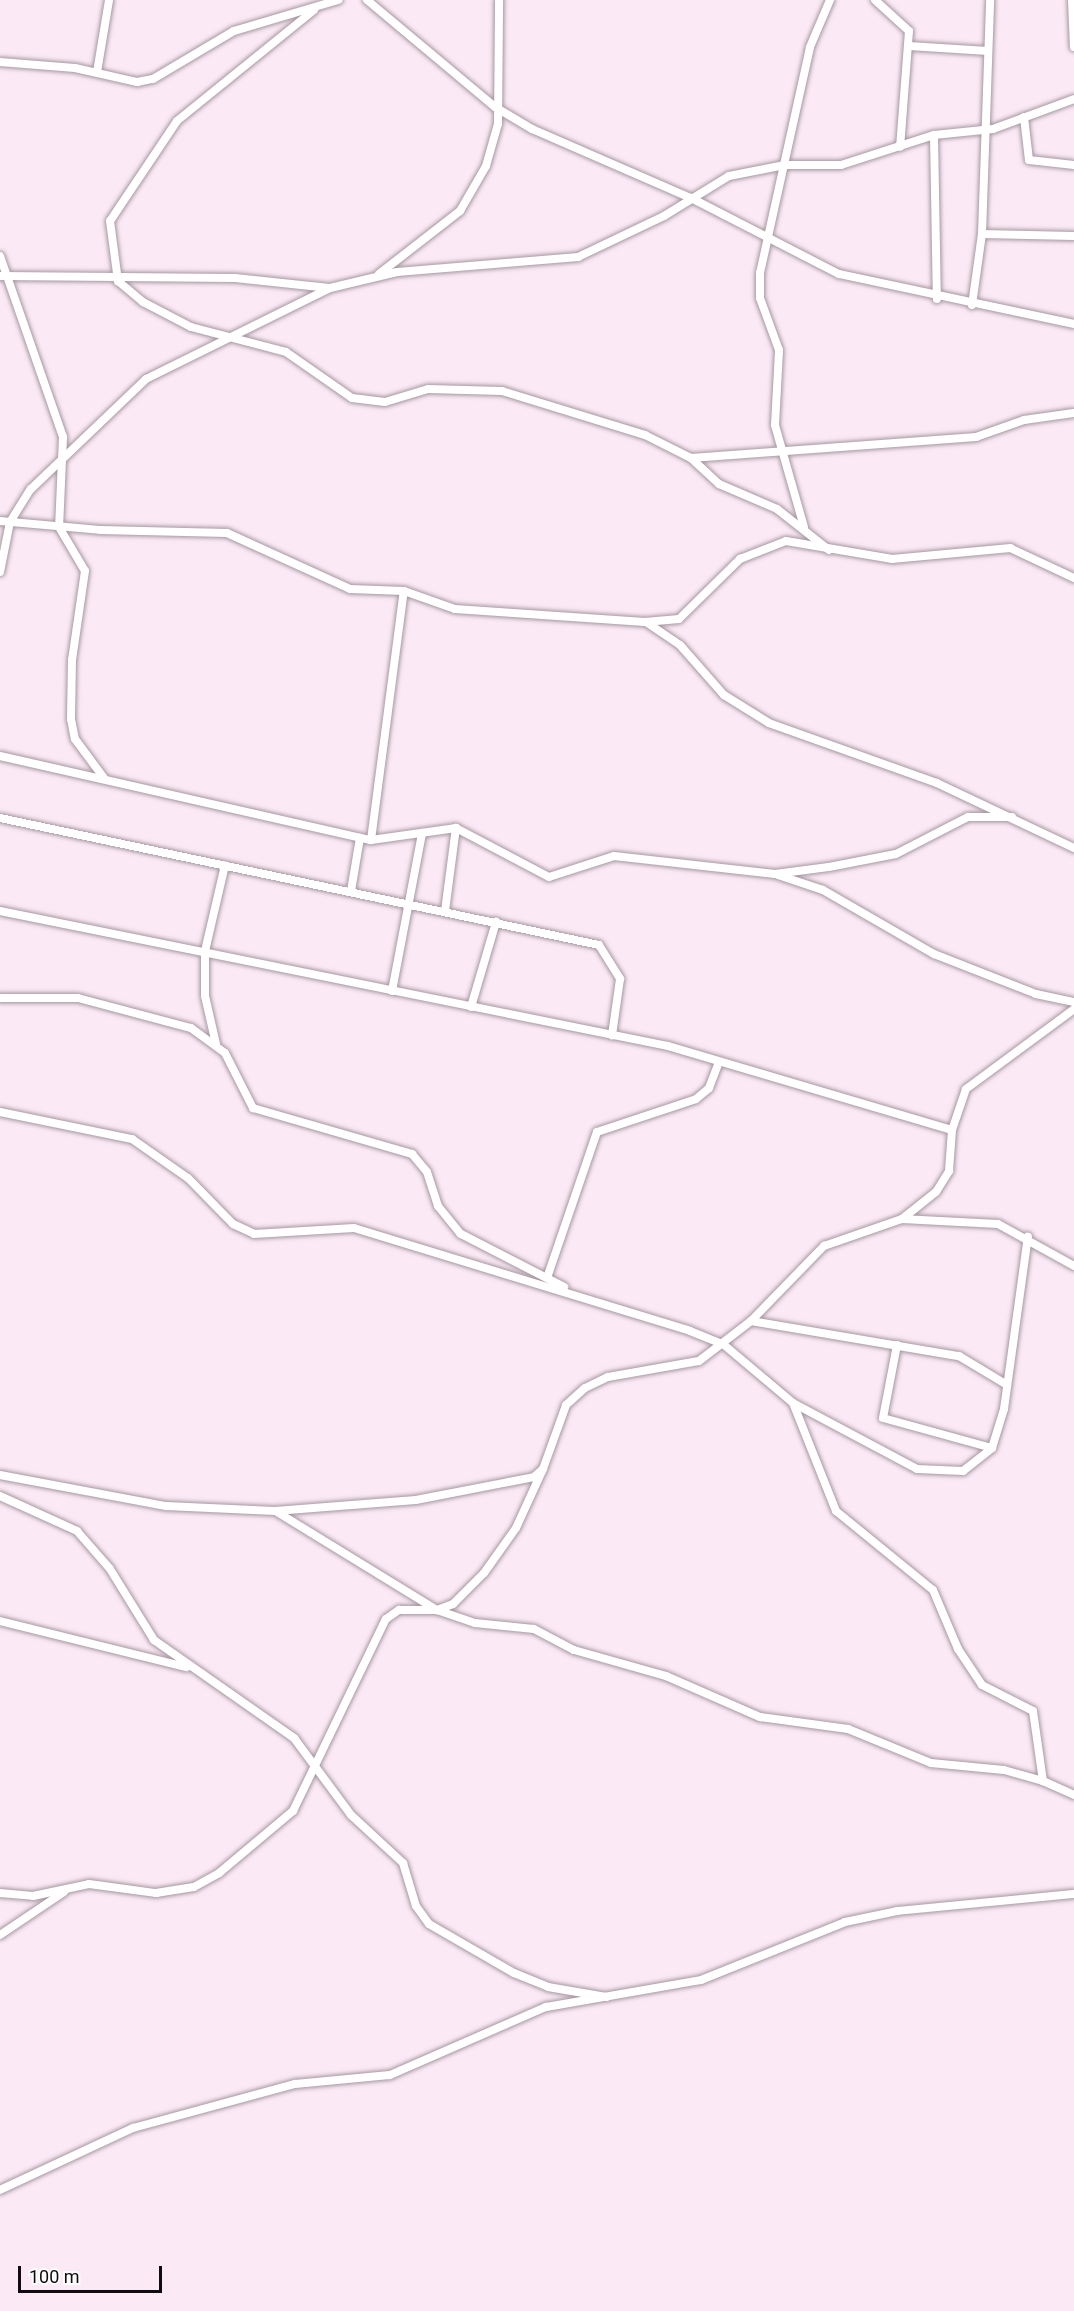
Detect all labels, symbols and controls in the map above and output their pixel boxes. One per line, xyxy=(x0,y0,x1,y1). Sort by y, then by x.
scale bar xyxy=(21,2254,165,2292)
text: 100 m xyxy=(29,2266,80,2287)

